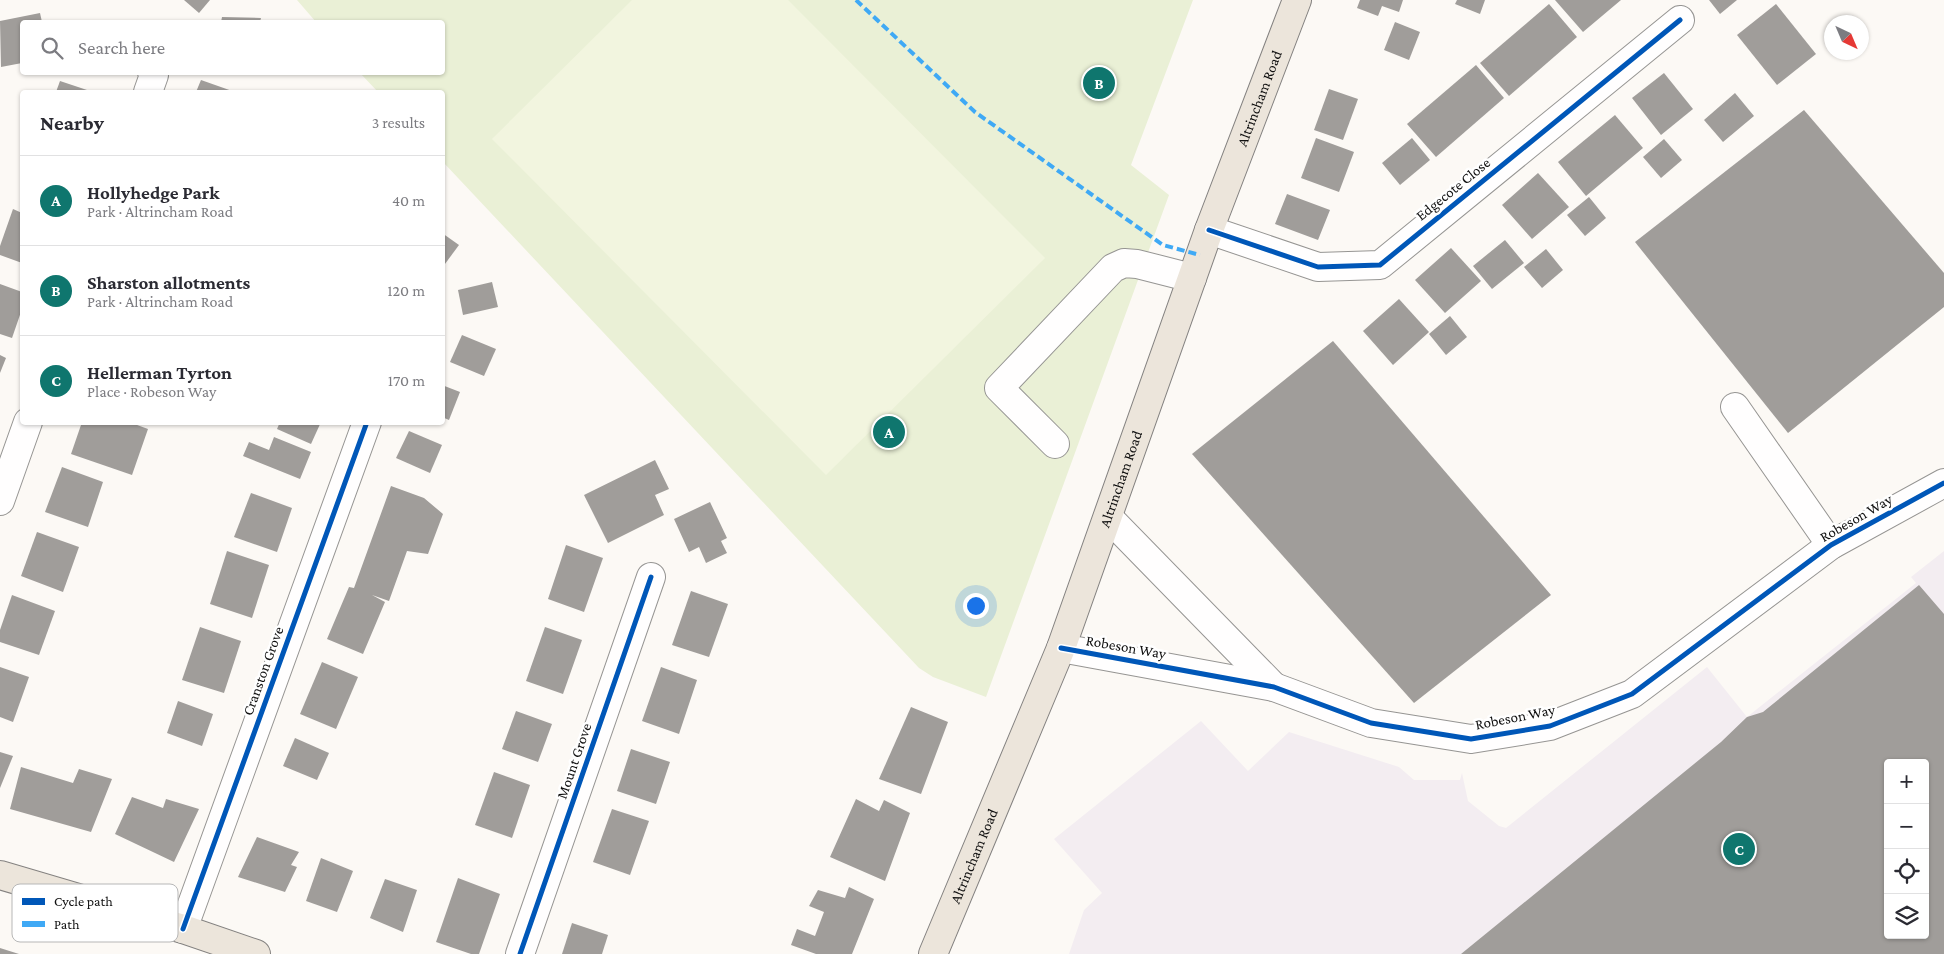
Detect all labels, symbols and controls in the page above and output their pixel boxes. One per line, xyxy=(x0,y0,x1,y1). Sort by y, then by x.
north arrow xyxy=(1824,15,1869,60)
search box xyxy=(20,20,445,75)
icon: search xyxy=(38,34,66,62)
text: Search here xyxy=(78,37,165,58)
street label: Altrincham Road xyxy=(1234,48,1285,149)
pin: B xyxy=(1083,64,1115,102)
text: Nearby xyxy=(40,111,104,135)
text: 3 results xyxy=(372,114,425,131)
street label: Edgecote Close xyxy=(1413,154,1494,224)
text: Hollyhedge Park xyxy=(87,182,220,203)
text: A xyxy=(51,192,61,209)
text: 40 m xyxy=(392,192,425,209)
text: Park · Altrincham Road xyxy=(87,203,233,220)
text: Sharston allotments xyxy=(87,272,250,293)
text: B xyxy=(51,282,61,299)
text: 120 m xyxy=(387,282,425,299)
text: Park · Altrincham Road xyxy=(87,293,233,310)
text: Hellerman Tyrton xyxy=(87,362,232,383)
text: C xyxy=(51,372,61,389)
text: 170 m xyxy=(388,372,425,389)
text: Place · Robeson Way xyxy=(87,383,216,400)
pin: A xyxy=(873,413,905,451)
street label: Altrincham Road xyxy=(1096,428,1145,529)
street label: Robeson Way xyxy=(1817,491,1896,546)
your location xyxy=(963,593,989,619)
street label: Cranston Grove xyxy=(240,624,287,718)
street label: Robeson Way xyxy=(1085,632,1167,663)
street label: Robeson Way xyxy=(1474,701,1557,734)
street label: Mount Grove xyxy=(554,721,595,801)
map controls xyxy=(1884,759,1929,939)
button: + xyxy=(1884,759,1929,804)
button: − xyxy=(1884,804,1929,849)
street label: Altrincham Road xyxy=(947,806,1001,906)
pin: C xyxy=(1723,830,1755,868)
button: locate xyxy=(1884,849,1929,894)
legend xyxy=(12,884,178,942)
text: Cycle path xyxy=(54,893,113,909)
button: layers xyxy=(1884,894,1929,939)
text: Path xyxy=(54,916,80,932)

